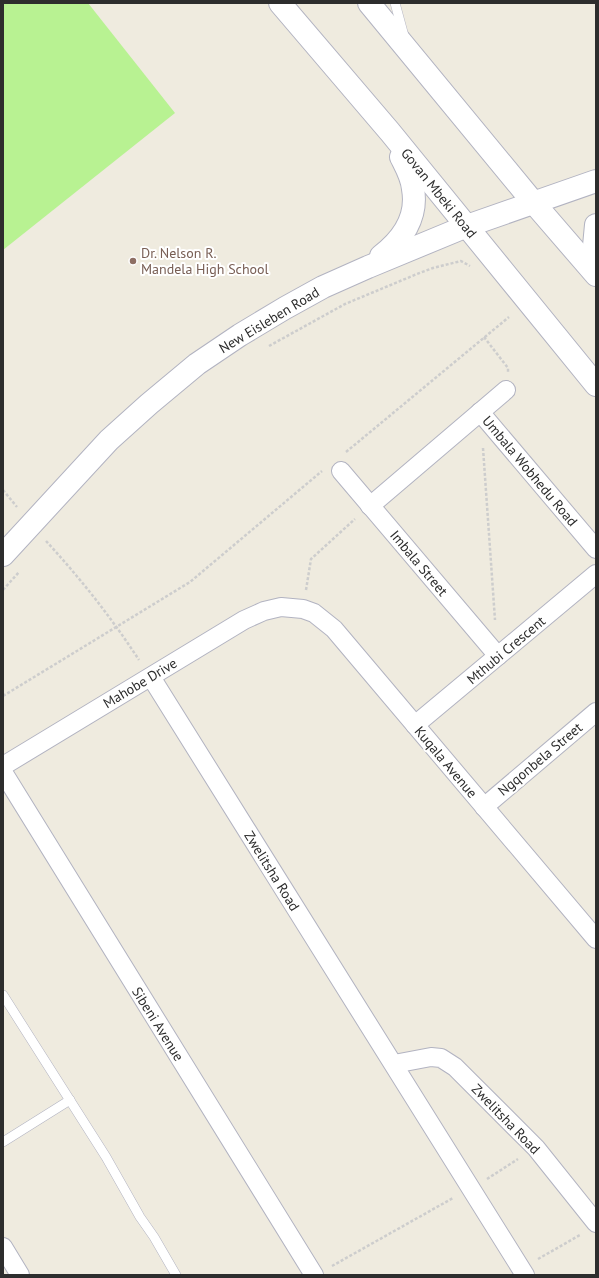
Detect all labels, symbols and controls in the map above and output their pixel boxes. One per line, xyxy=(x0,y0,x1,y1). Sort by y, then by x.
street label: Govan Mbeki Road xyxy=(397,144,481,242)
place label: Dr. Nelson R. Mandela High School xyxy=(141,244,269,278)
marker: Dr. Nelson R. Mandela High School xyxy=(128,256,138,266)
street label: New Eisleben Road xyxy=(215,283,323,357)
street label: Umbala Wobhedu Road xyxy=(478,412,582,530)
street label: Imbala Street xyxy=(386,526,452,600)
street label: Mthubi Crescent xyxy=(463,612,549,688)
street label: Mahobe Drive xyxy=(100,654,180,712)
street label: Ngqonbela Street xyxy=(494,718,586,800)
street label: Kuqala Avenue xyxy=(411,722,481,802)
street label: Zwelitsha Road xyxy=(240,828,304,914)
street label: Sibeni Avenue xyxy=(128,983,188,1065)
street label: Zwelitsha Road xyxy=(468,1080,544,1158)

